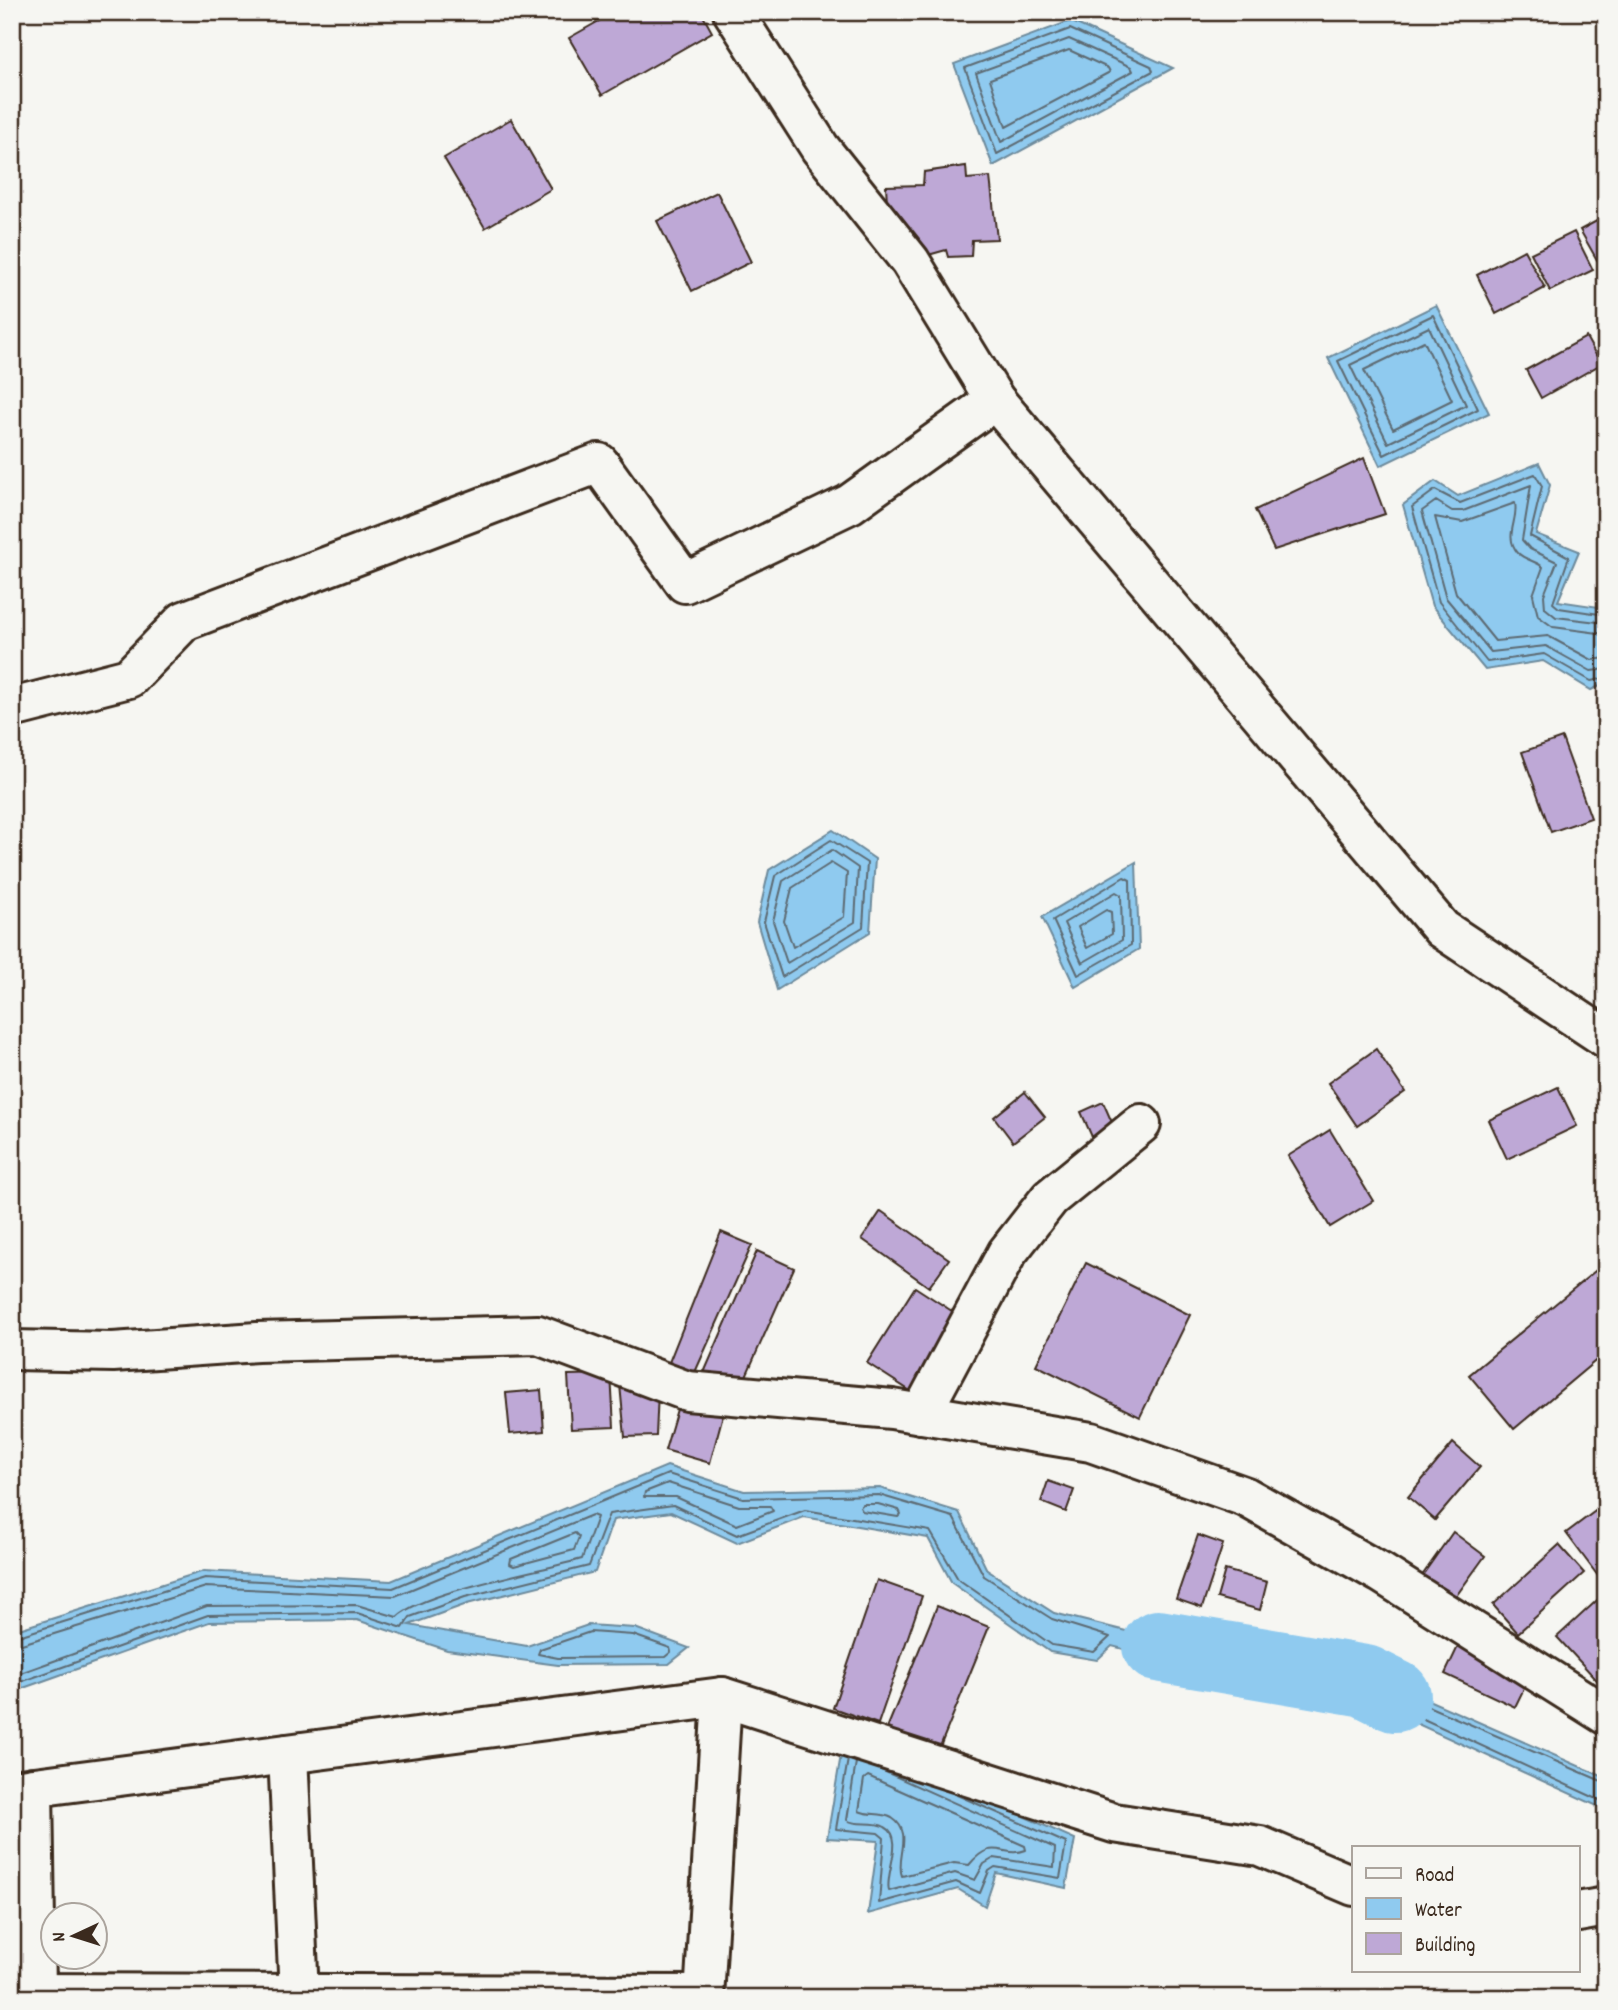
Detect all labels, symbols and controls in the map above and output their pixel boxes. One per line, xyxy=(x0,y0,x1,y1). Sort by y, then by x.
legend xyxy=(1352,1846,1580,1972)
text: Road xyxy=(1415,1862,1454,1892)
text: Water xyxy=(1415,1897,1462,1927)
north arrow xyxy=(38,1902,108,1972)
text: N xyxy=(47,1931,74,1943)
text: Building xyxy=(1415,1932,1475,1962)

